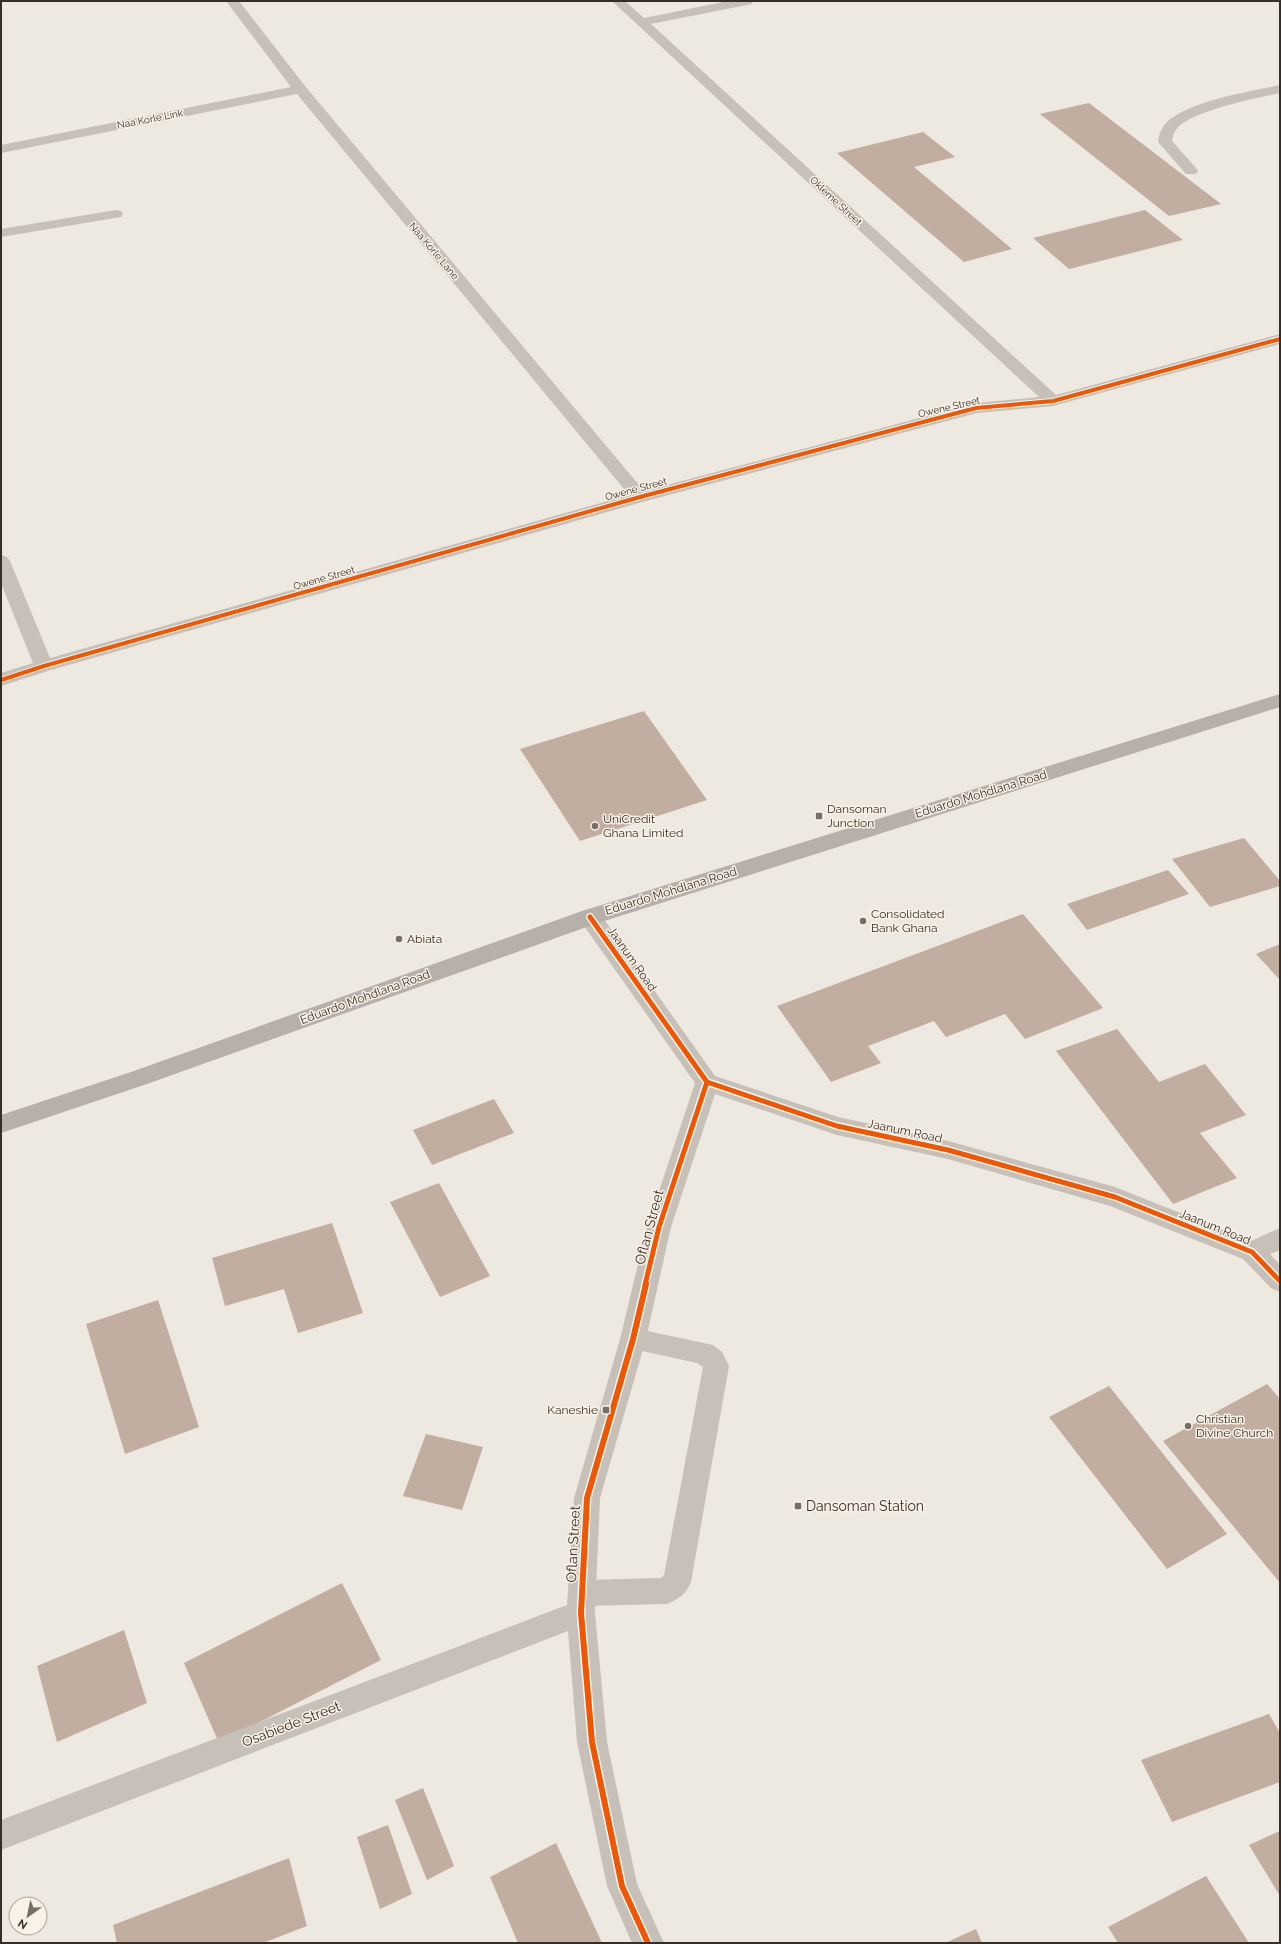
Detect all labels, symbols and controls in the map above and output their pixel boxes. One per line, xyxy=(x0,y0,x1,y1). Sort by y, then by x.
street label: Naa Korle Link xyxy=(116,107,185,131)
street label: Okleme Street xyxy=(808,174,865,228)
street label: Naa Korle Lane xyxy=(407,220,461,282)
street label: Owene Street xyxy=(917,394,982,419)
street label: Owene Street xyxy=(604,475,669,503)
street label: Owene Street xyxy=(292,564,357,592)
street label: Eduardo Mohdlana Road xyxy=(913,767,1049,821)
place label: Dansoman Junction xyxy=(827,802,887,830)
marker: Dansoman Junction xyxy=(814,811,824,821)
place label: UniCredit Ghana Limited xyxy=(603,812,683,840)
marker: UniCredit Ghana Limited xyxy=(590,821,600,831)
street label: Eduardo Mohdlana Road xyxy=(603,864,739,918)
place label: Consolidated Bank Ghana xyxy=(871,907,945,935)
marker: Consolidated Bank Ghana xyxy=(858,916,868,926)
street label: Jaanum Road xyxy=(605,924,659,994)
place label: Abiata xyxy=(407,932,442,946)
marker: Abiata xyxy=(394,934,404,944)
street label: Eduardo Mohdlana Road xyxy=(298,967,432,1027)
street label: Jaanum Road xyxy=(866,1116,944,1146)
street label: Oflan Street xyxy=(631,1188,667,1266)
street label: Jaanum Road xyxy=(1177,1206,1253,1248)
place label: Kaneshie xyxy=(547,1403,598,1417)
marker: Kaneshie xyxy=(601,1405,611,1415)
place label: Christian Divine Church xyxy=(1196,1412,1273,1440)
marker: Christian Divine Church xyxy=(1183,1421,1193,1431)
place label: Dansoman Station xyxy=(806,1498,924,1514)
marker: Dansoman Station xyxy=(793,1501,803,1511)
street label: Oflan Street xyxy=(563,1505,583,1583)
street label: Osabiede Street xyxy=(240,1698,343,1750)
north arrow xyxy=(8,1896,48,1936)
text: N xyxy=(16,1916,30,1932)

